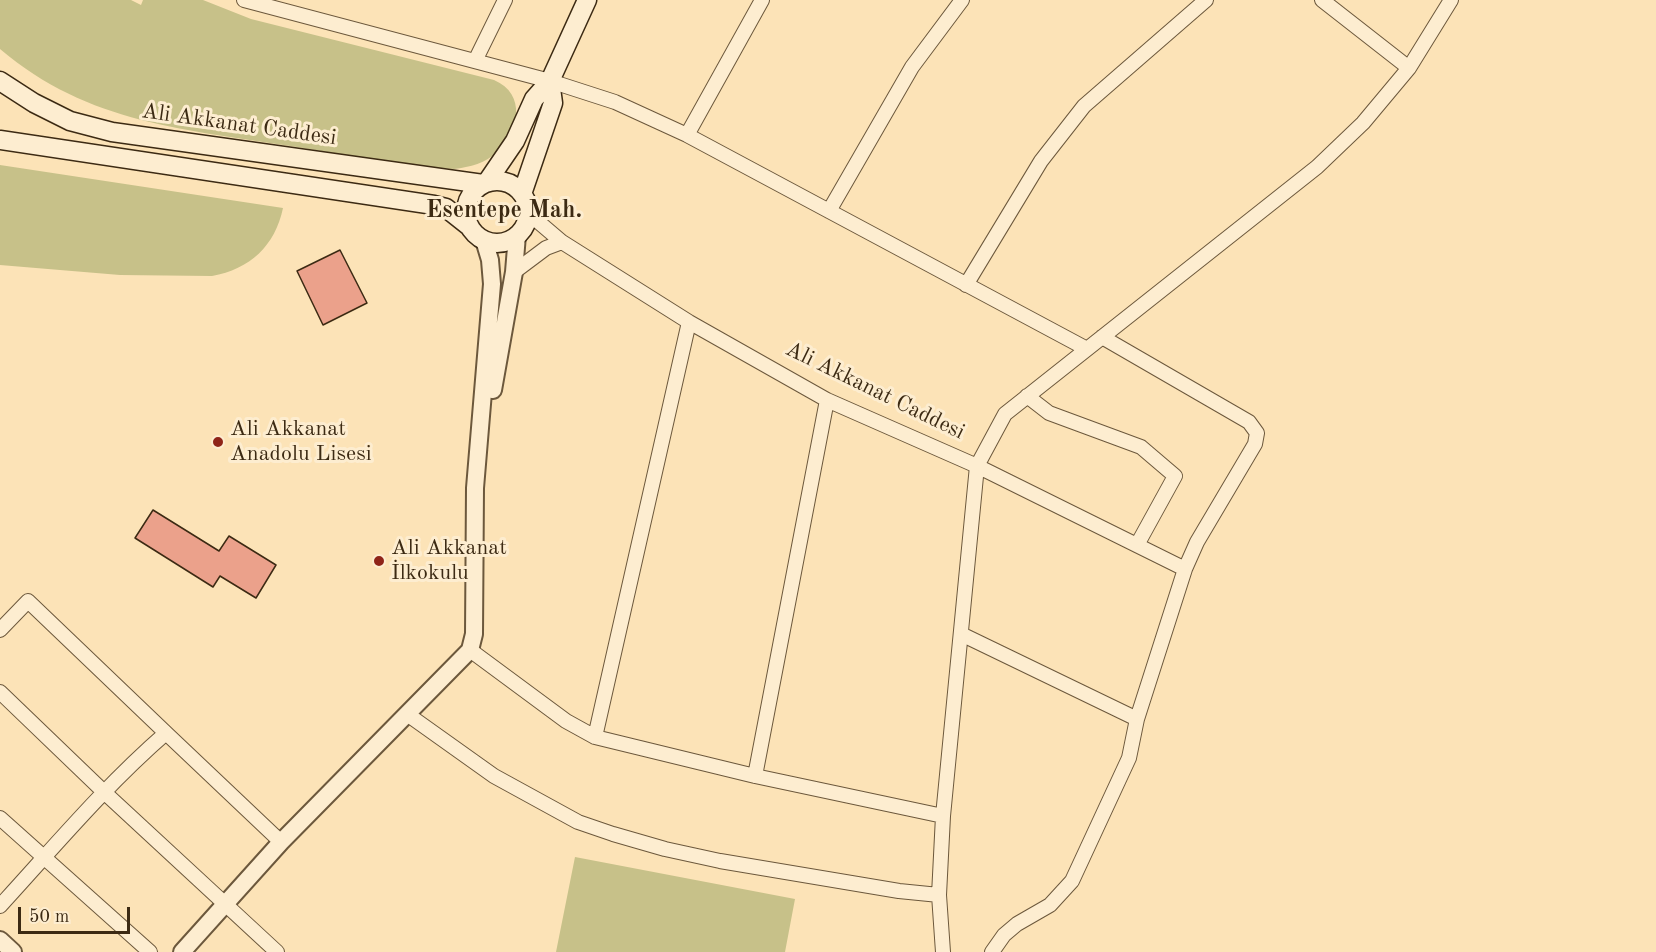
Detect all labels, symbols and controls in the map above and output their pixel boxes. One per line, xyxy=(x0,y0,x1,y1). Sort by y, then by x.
street label: Ali Akkanat Caddesi xyxy=(140,98,338,152)
district label: Esentepe Mah. xyxy=(426,197,582,225)
street label: Ali Akkanat Caddesi xyxy=(781,336,969,446)
place label: Ali Akkanat Anadolu Lisesi xyxy=(230,416,372,468)
marker: Ali Akkanat Anadolu Lisesi xyxy=(211,435,225,449)
place label: Ali Akkanat İlkokulu xyxy=(391,535,507,586)
marker: Ali Akkanat İlkokulu xyxy=(372,554,386,568)
scale bar xyxy=(21,895,134,933)
text: 50 m xyxy=(29,908,69,926)

